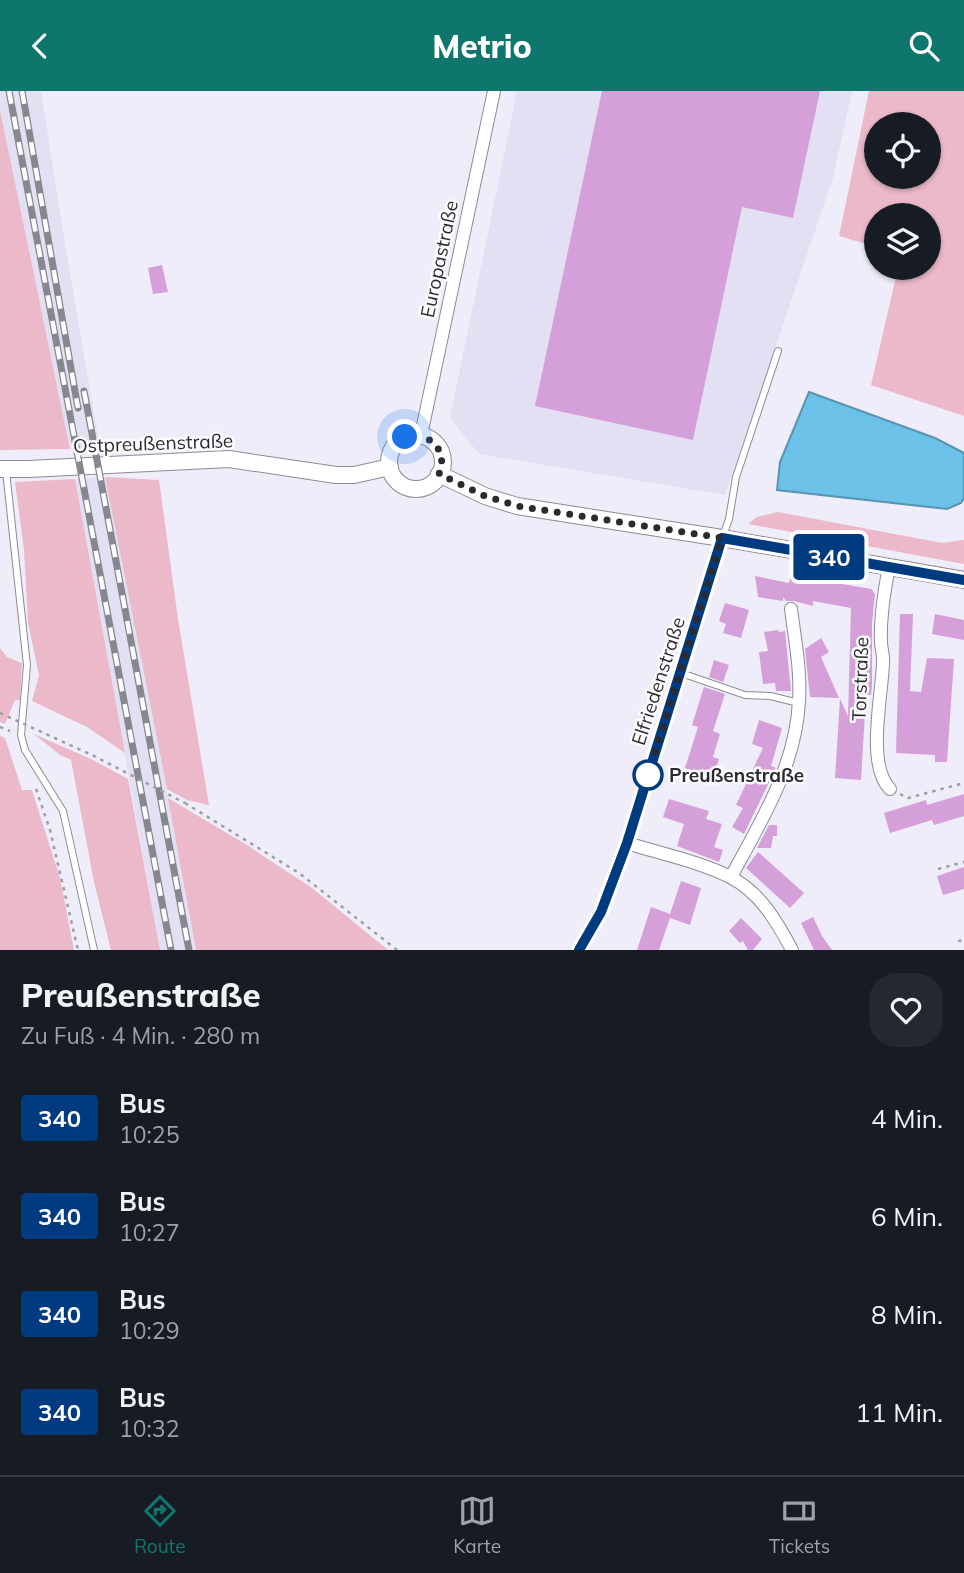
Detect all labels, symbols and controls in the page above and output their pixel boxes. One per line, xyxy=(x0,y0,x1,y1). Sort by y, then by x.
text: Metrio xyxy=(432,26,532,66)
icon: back xyxy=(21,27,59,65)
icon: search xyxy=(905,27,943,65)
map controls xyxy=(864,112,941,280)
button: locate xyxy=(864,112,941,189)
street label: Europastraße xyxy=(415,198,463,320)
button: layers xyxy=(864,203,941,280)
your location xyxy=(387,419,422,454)
street label: Ostpreußenstraße xyxy=(73,428,233,458)
line badge: 340 xyxy=(789,534,869,580)
text: 340 xyxy=(807,542,851,572)
street label: Elfriedenstraße xyxy=(626,614,690,748)
street label: Torstraße xyxy=(847,636,873,722)
marker: Preußenstraße xyxy=(633,760,663,790)
place label: Preußenstraße xyxy=(669,763,804,787)
button: heart xyxy=(869,973,943,1047)
text: Preußenstraße xyxy=(21,974,261,1015)
text: Zu Fuß · 4 Min. · 280 m xyxy=(21,1021,260,1050)
text: Bus xyxy=(119,1087,165,1120)
text: 4 Min. xyxy=(871,1102,943,1135)
text: 340 xyxy=(38,1103,81,1133)
text: 10:25 xyxy=(119,1120,179,1149)
text: Bus xyxy=(119,1185,165,1218)
text: 6 Min. xyxy=(871,1200,943,1233)
text: 340 xyxy=(38,1201,81,1231)
text: 10:27 xyxy=(119,1218,179,1247)
text: Bus xyxy=(119,1283,165,1316)
text: 8 Min. xyxy=(871,1298,943,1331)
text: 340 xyxy=(38,1299,81,1329)
text: 10:29 xyxy=(119,1316,179,1345)
text: Bus xyxy=(119,1381,165,1414)
text: 11 Min. xyxy=(855,1396,943,1429)
text: 340 xyxy=(38,1397,81,1427)
text: 10:32 xyxy=(119,1414,179,1443)
tab: Route xyxy=(134,1492,186,1558)
tab: Karte xyxy=(453,1492,501,1558)
tab: Tickets xyxy=(769,1492,830,1558)

